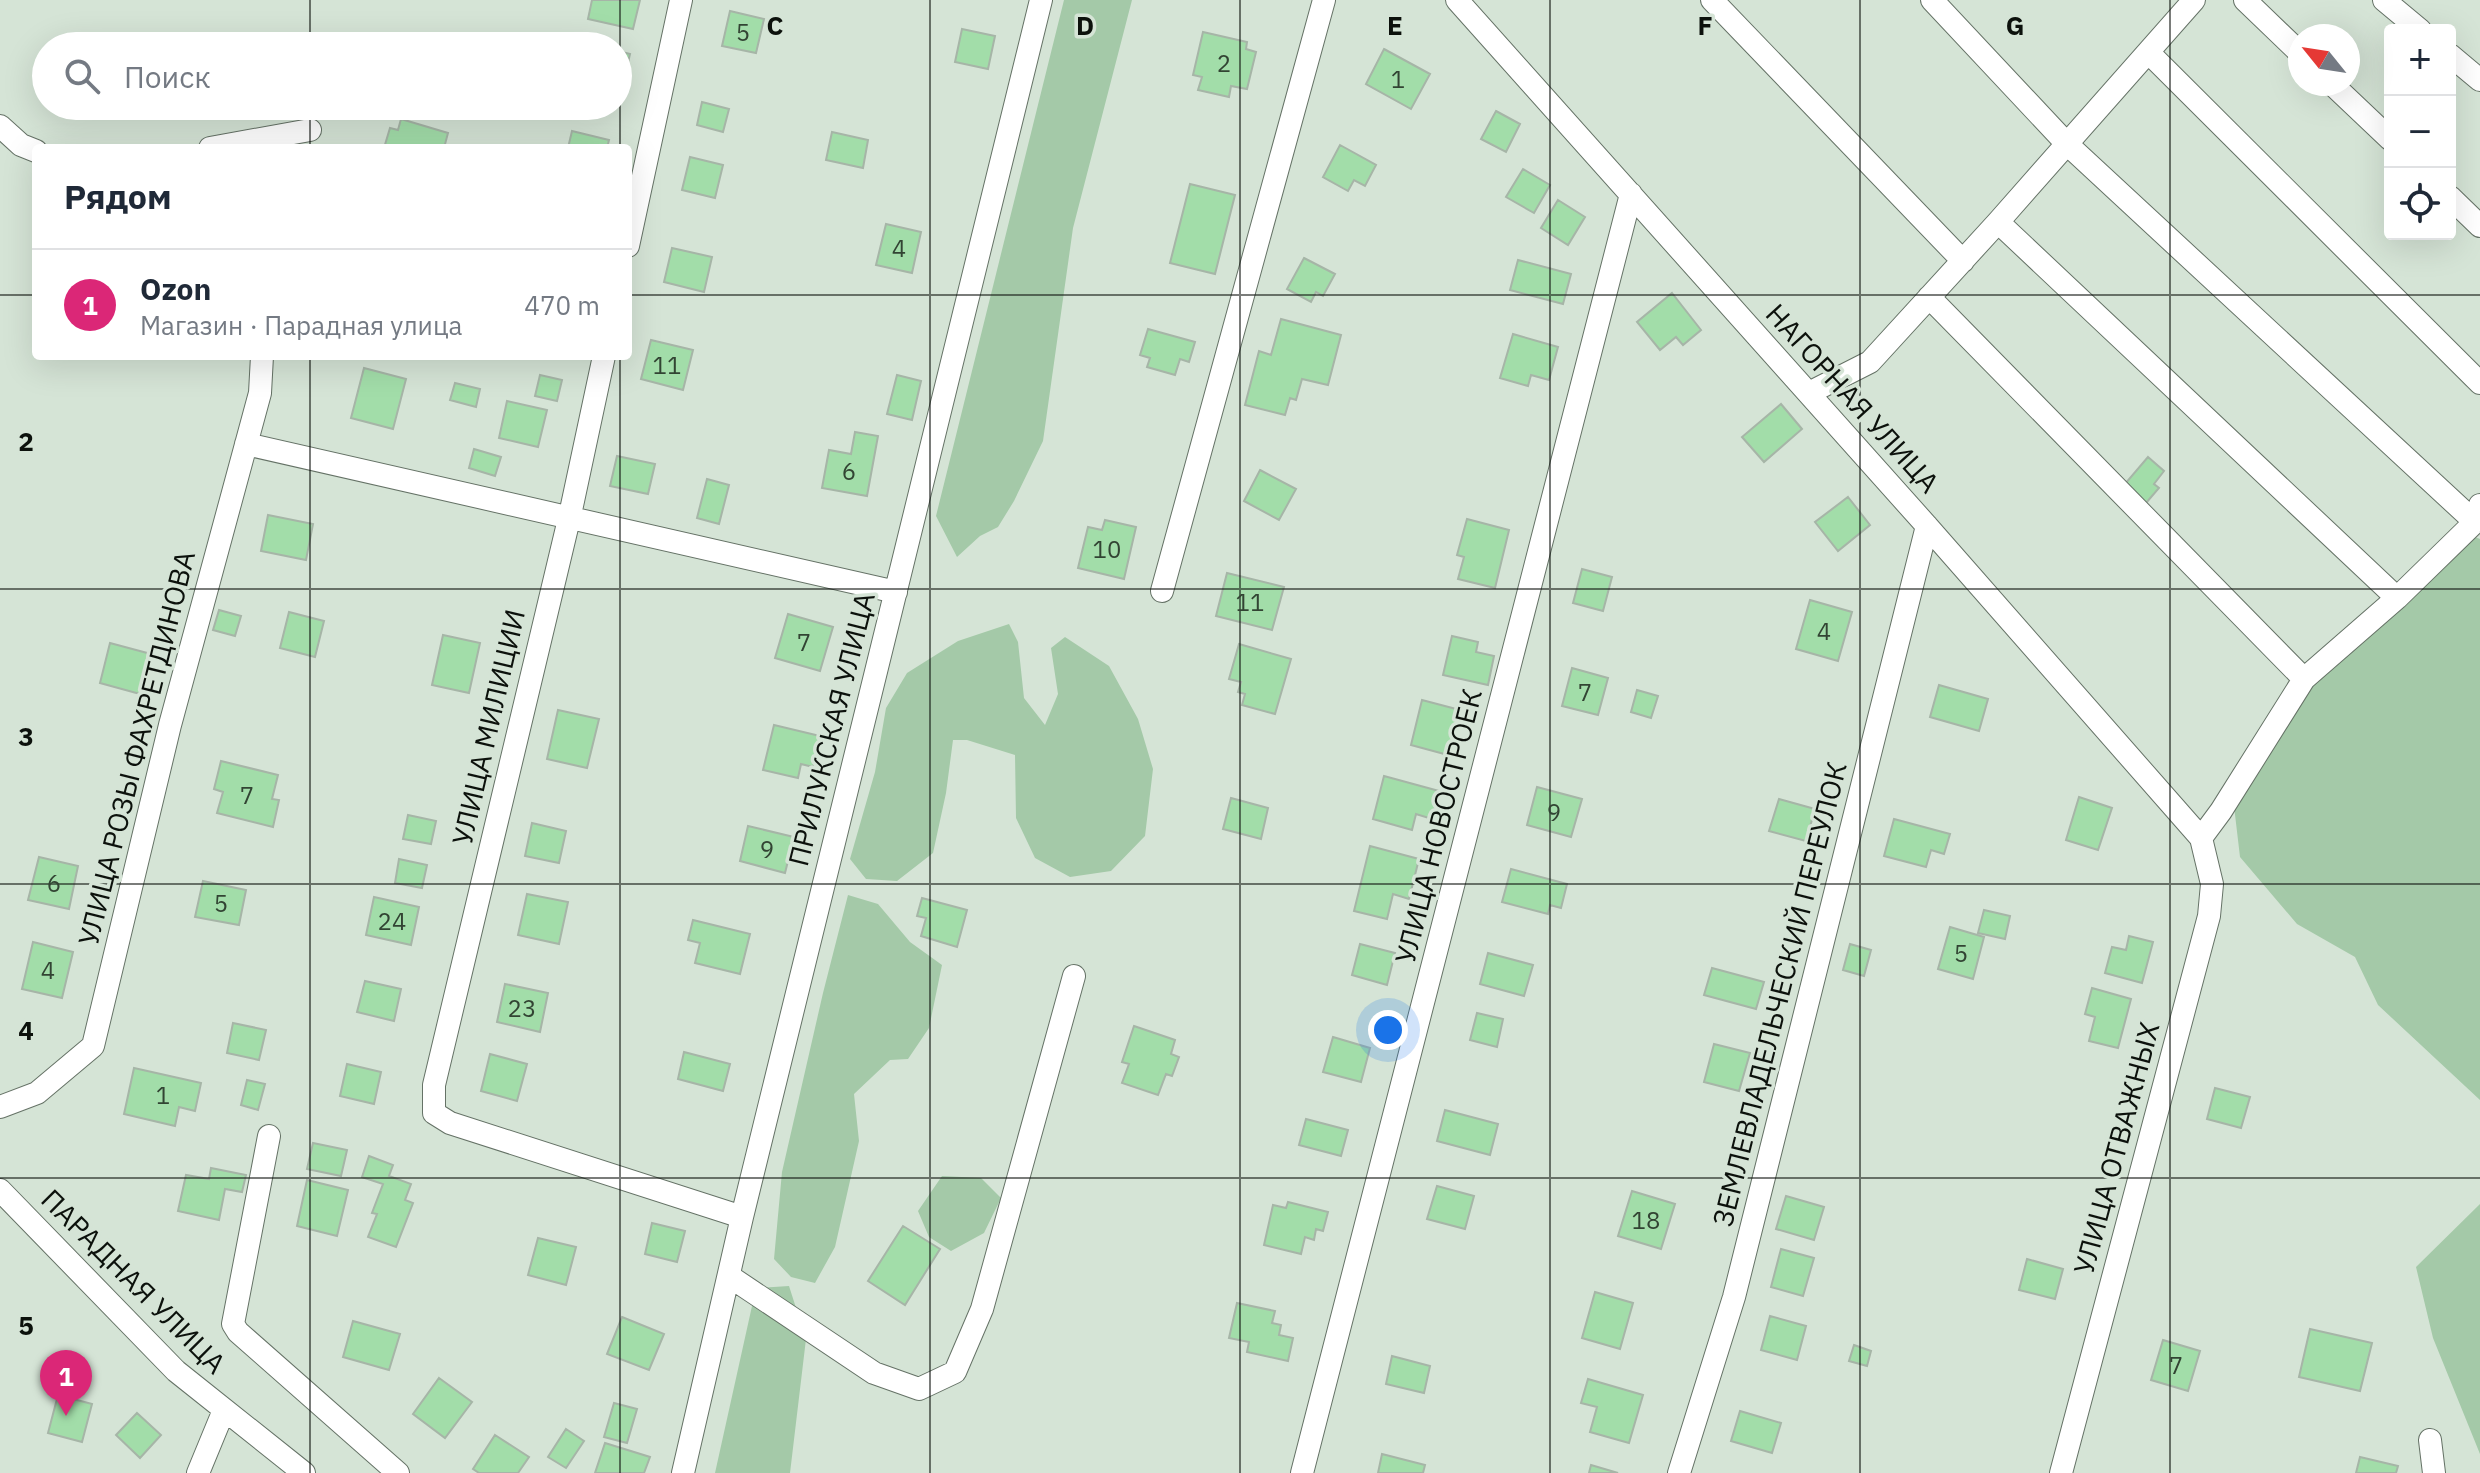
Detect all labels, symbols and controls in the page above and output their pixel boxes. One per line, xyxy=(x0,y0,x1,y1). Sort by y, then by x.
text: C xyxy=(767,8,784,42)
text: D xyxy=(1076,8,1094,42)
text: E xyxy=(1387,8,1403,42)
text: F xyxy=(1697,8,1713,42)
text: G xyxy=(2006,8,2024,42)
house number: 5 xyxy=(736,16,750,48)
north arrow xyxy=(2288,24,2360,96)
map controls xyxy=(2384,24,2456,240)
button: + xyxy=(2384,24,2456,96)
search box xyxy=(32,32,632,120)
house number: 2 xyxy=(1217,47,1231,79)
icon: search xyxy=(60,54,104,98)
text: Поиск xyxy=(124,57,211,96)
house number: 1 xyxy=(1391,63,1405,95)
button: − xyxy=(2384,96,2456,168)
button: locate xyxy=(2384,168,2456,240)
text: Рядом xyxy=(64,174,172,218)
house number: 4 xyxy=(892,232,906,264)
text: Ozon xyxy=(140,269,211,308)
text: 1 xyxy=(82,288,98,322)
text: 470 m xyxy=(524,288,600,322)
street label: НАГОРНАЯ УЛИЦА xyxy=(1758,296,1948,501)
text: Магазин · Парадная улица xyxy=(140,308,462,342)
house number: 11 xyxy=(653,349,681,381)
text: 2 xyxy=(18,424,34,458)
house number: 6 xyxy=(842,455,856,487)
house number: 10 xyxy=(1093,533,1121,565)
street label: УЛИЦА РОЗЫ ФАХРЕТДИНОВА xyxy=(69,547,203,949)
house number: 11 xyxy=(1236,586,1264,618)
street label: ПРИЛУКСКАЯ УЛИЦА xyxy=(779,588,883,870)
street label: УЛИЦА МИЛИЦИИ xyxy=(443,606,533,848)
house number: 4 xyxy=(1817,615,1831,647)
house number: 7 xyxy=(797,626,811,658)
house number: 7 xyxy=(1578,676,1592,708)
street label: УЛИЦА НОВОСТРОЕК xyxy=(1386,685,1490,967)
text: 3 xyxy=(18,719,34,753)
street label: ЗЕМЛЕВЛАДЕЛЬЧЕСКИЙ ПЕРЕУЛОК xyxy=(1703,758,1855,1230)
house number: 7 xyxy=(240,779,254,811)
house number: 9 xyxy=(1547,796,1561,828)
house number: 9 xyxy=(760,833,774,865)
house number: 6 xyxy=(47,867,61,899)
house number: 5 xyxy=(214,887,228,919)
house number: 24 xyxy=(378,905,406,937)
house number: 5 xyxy=(1954,937,1968,969)
house number: 4 xyxy=(41,954,55,986)
house number: 23 xyxy=(508,992,536,1024)
your location xyxy=(1368,1010,1408,1050)
text: 4 xyxy=(18,1013,34,1047)
street label: УЛИЦА ОТВАЖНЫХ xyxy=(2065,1018,2167,1278)
house number: 1 xyxy=(156,1079,170,1111)
street label: ПАРАДНАЯ УЛИЦА xyxy=(34,1181,234,1381)
house number: 18 xyxy=(1632,1204,1660,1236)
text: 5 xyxy=(18,1308,34,1342)
house number: 7 xyxy=(2169,1349,2183,1381)
pin: 1 xyxy=(40,1350,92,1416)

